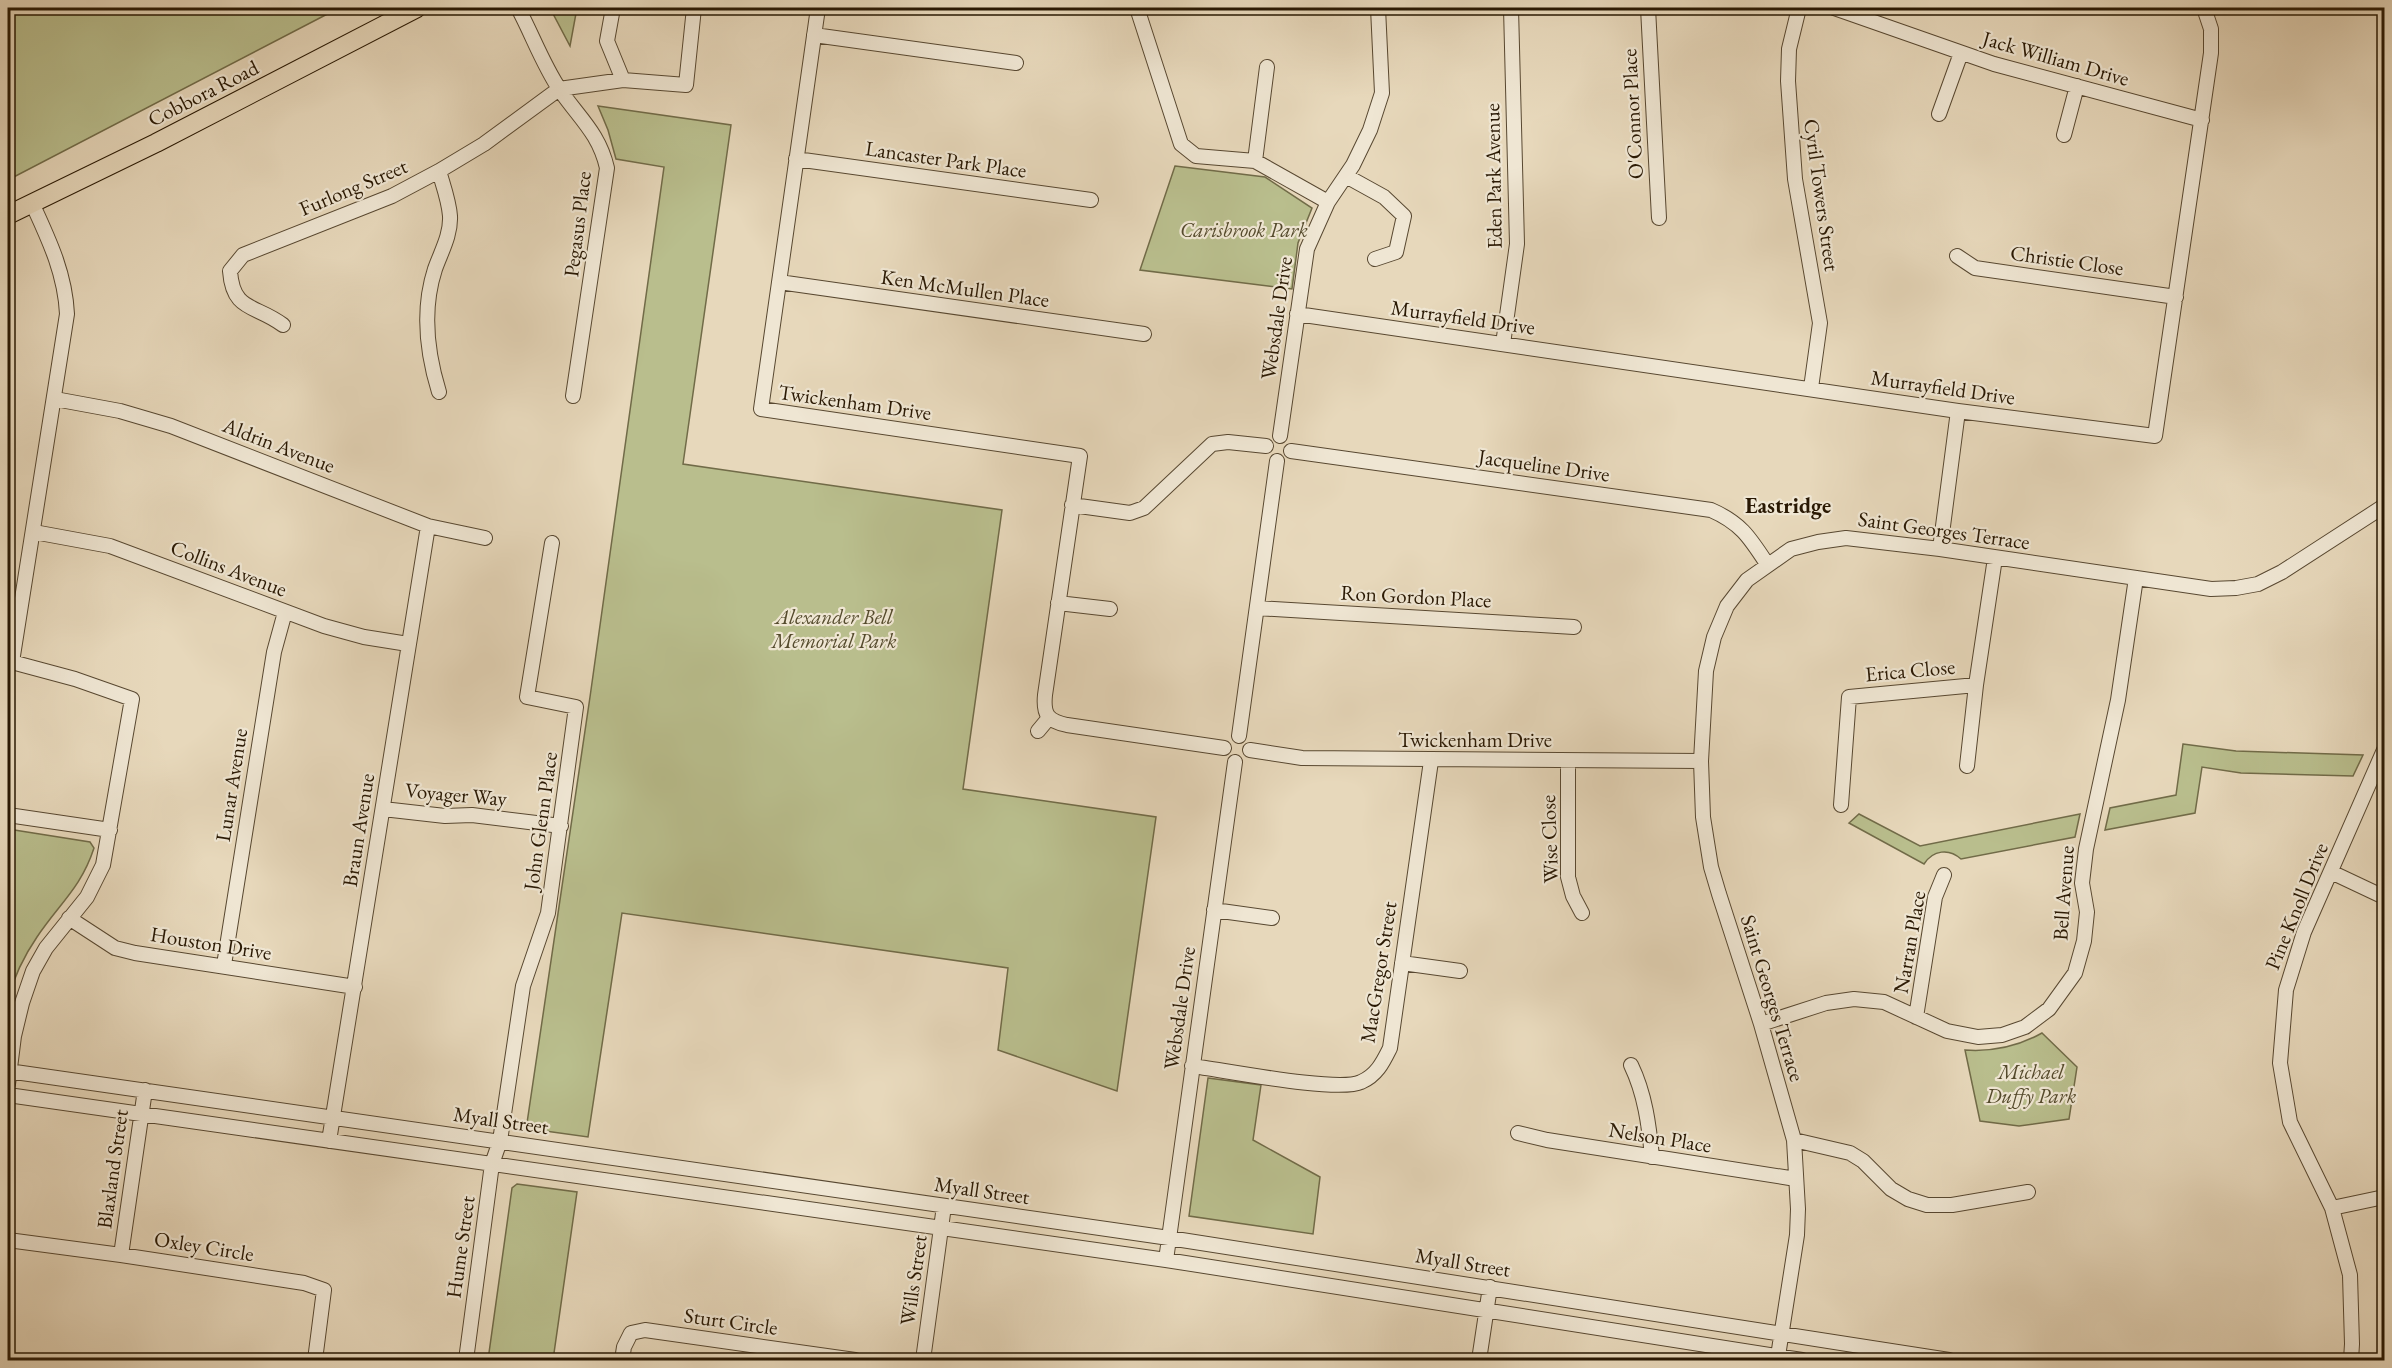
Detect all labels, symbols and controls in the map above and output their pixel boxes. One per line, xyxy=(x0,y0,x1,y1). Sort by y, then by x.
street label: Jack William Drive xyxy=(1978,24,2132,92)
street label: O'Connor Place xyxy=(1615,48,1649,180)
street label: Cobbora Road xyxy=(143,53,263,132)
street label: Eden Park Avenue xyxy=(1478,103,1508,249)
street label: Cyril Towers Street xyxy=(1798,117,1846,273)
street label: Lancaster Park Place xyxy=(864,134,1028,184)
street label: Furlong Street xyxy=(295,152,411,222)
street label: Pegasus Place xyxy=(557,170,597,278)
park label: Carisbrook Park xyxy=(1180,216,1308,243)
street label: Christie Close xyxy=(2009,239,2125,281)
street label: Websdale Drive xyxy=(1254,255,1298,381)
street label: Ken McMullen Place xyxy=(879,263,1051,313)
street label: Murrayfield Drive xyxy=(1389,294,1537,340)
street label: Murrayfield Drive xyxy=(1869,364,2017,410)
street label: Twickenham Drive xyxy=(777,378,933,426)
street label: Aldrin Avenue xyxy=(218,411,339,479)
street label: Jacqueline Drive xyxy=(1475,442,1611,488)
district label: Eastridge xyxy=(1745,491,1831,520)
street label: Saint Georges Terrace xyxy=(1856,505,2032,555)
street label: Collins Avenue xyxy=(167,533,291,603)
street label: Ron Gordon Place xyxy=(1340,579,1492,613)
park label: Alexander Bell Memorial Park xyxy=(769,603,897,654)
street label: Erica Close xyxy=(1864,653,1956,687)
street label: Lunar Avenue xyxy=(209,726,253,844)
street label: Twickenham Drive xyxy=(1398,726,1552,753)
street label: John Glenn Place xyxy=(517,750,563,894)
street label: Braun Avenue xyxy=(336,771,380,889)
street label: Voyager Way xyxy=(404,776,509,812)
street label: Wise Close xyxy=(1534,794,1564,884)
street label: Pine Knoll Drive xyxy=(2258,838,2334,974)
street label: Bell Avenue xyxy=(2046,845,2080,941)
street label: Narran Place xyxy=(1887,888,1931,996)
street label: MacGregor Street xyxy=(1353,899,1403,1045)
street label: Saint Georges Terrace xyxy=(1735,911,1811,1085)
street label: Houston Drive xyxy=(148,920,274,966)
street label: Websdale Drive xyxy=(1157,945,1201,1071)
park label: Michael Duffy Park xyxy=(1985,1058,2077,1109)
street label: Myall Street xyxy=(452,1100,551,1140)
street label: Blaxland Street xyxy=(90,1107,134,1230)
street label: Nelson Place xyxy=(1607,1116,1713,1158)
street label: Myall Street xyxy=(933,1170,1032,1210)
street label: Hume Street xyxy=(439,1194,481,1300)
street label: Oxley Circle xyxy=(152,1225,256,1267)
street label: Wills Street xyxy=(893,1233,933,1327)
street label: Myall Street xyxy=(1414,1241,1513,1283)
street label: Sturt Circle xyxy=(683,1301,779,1341)

